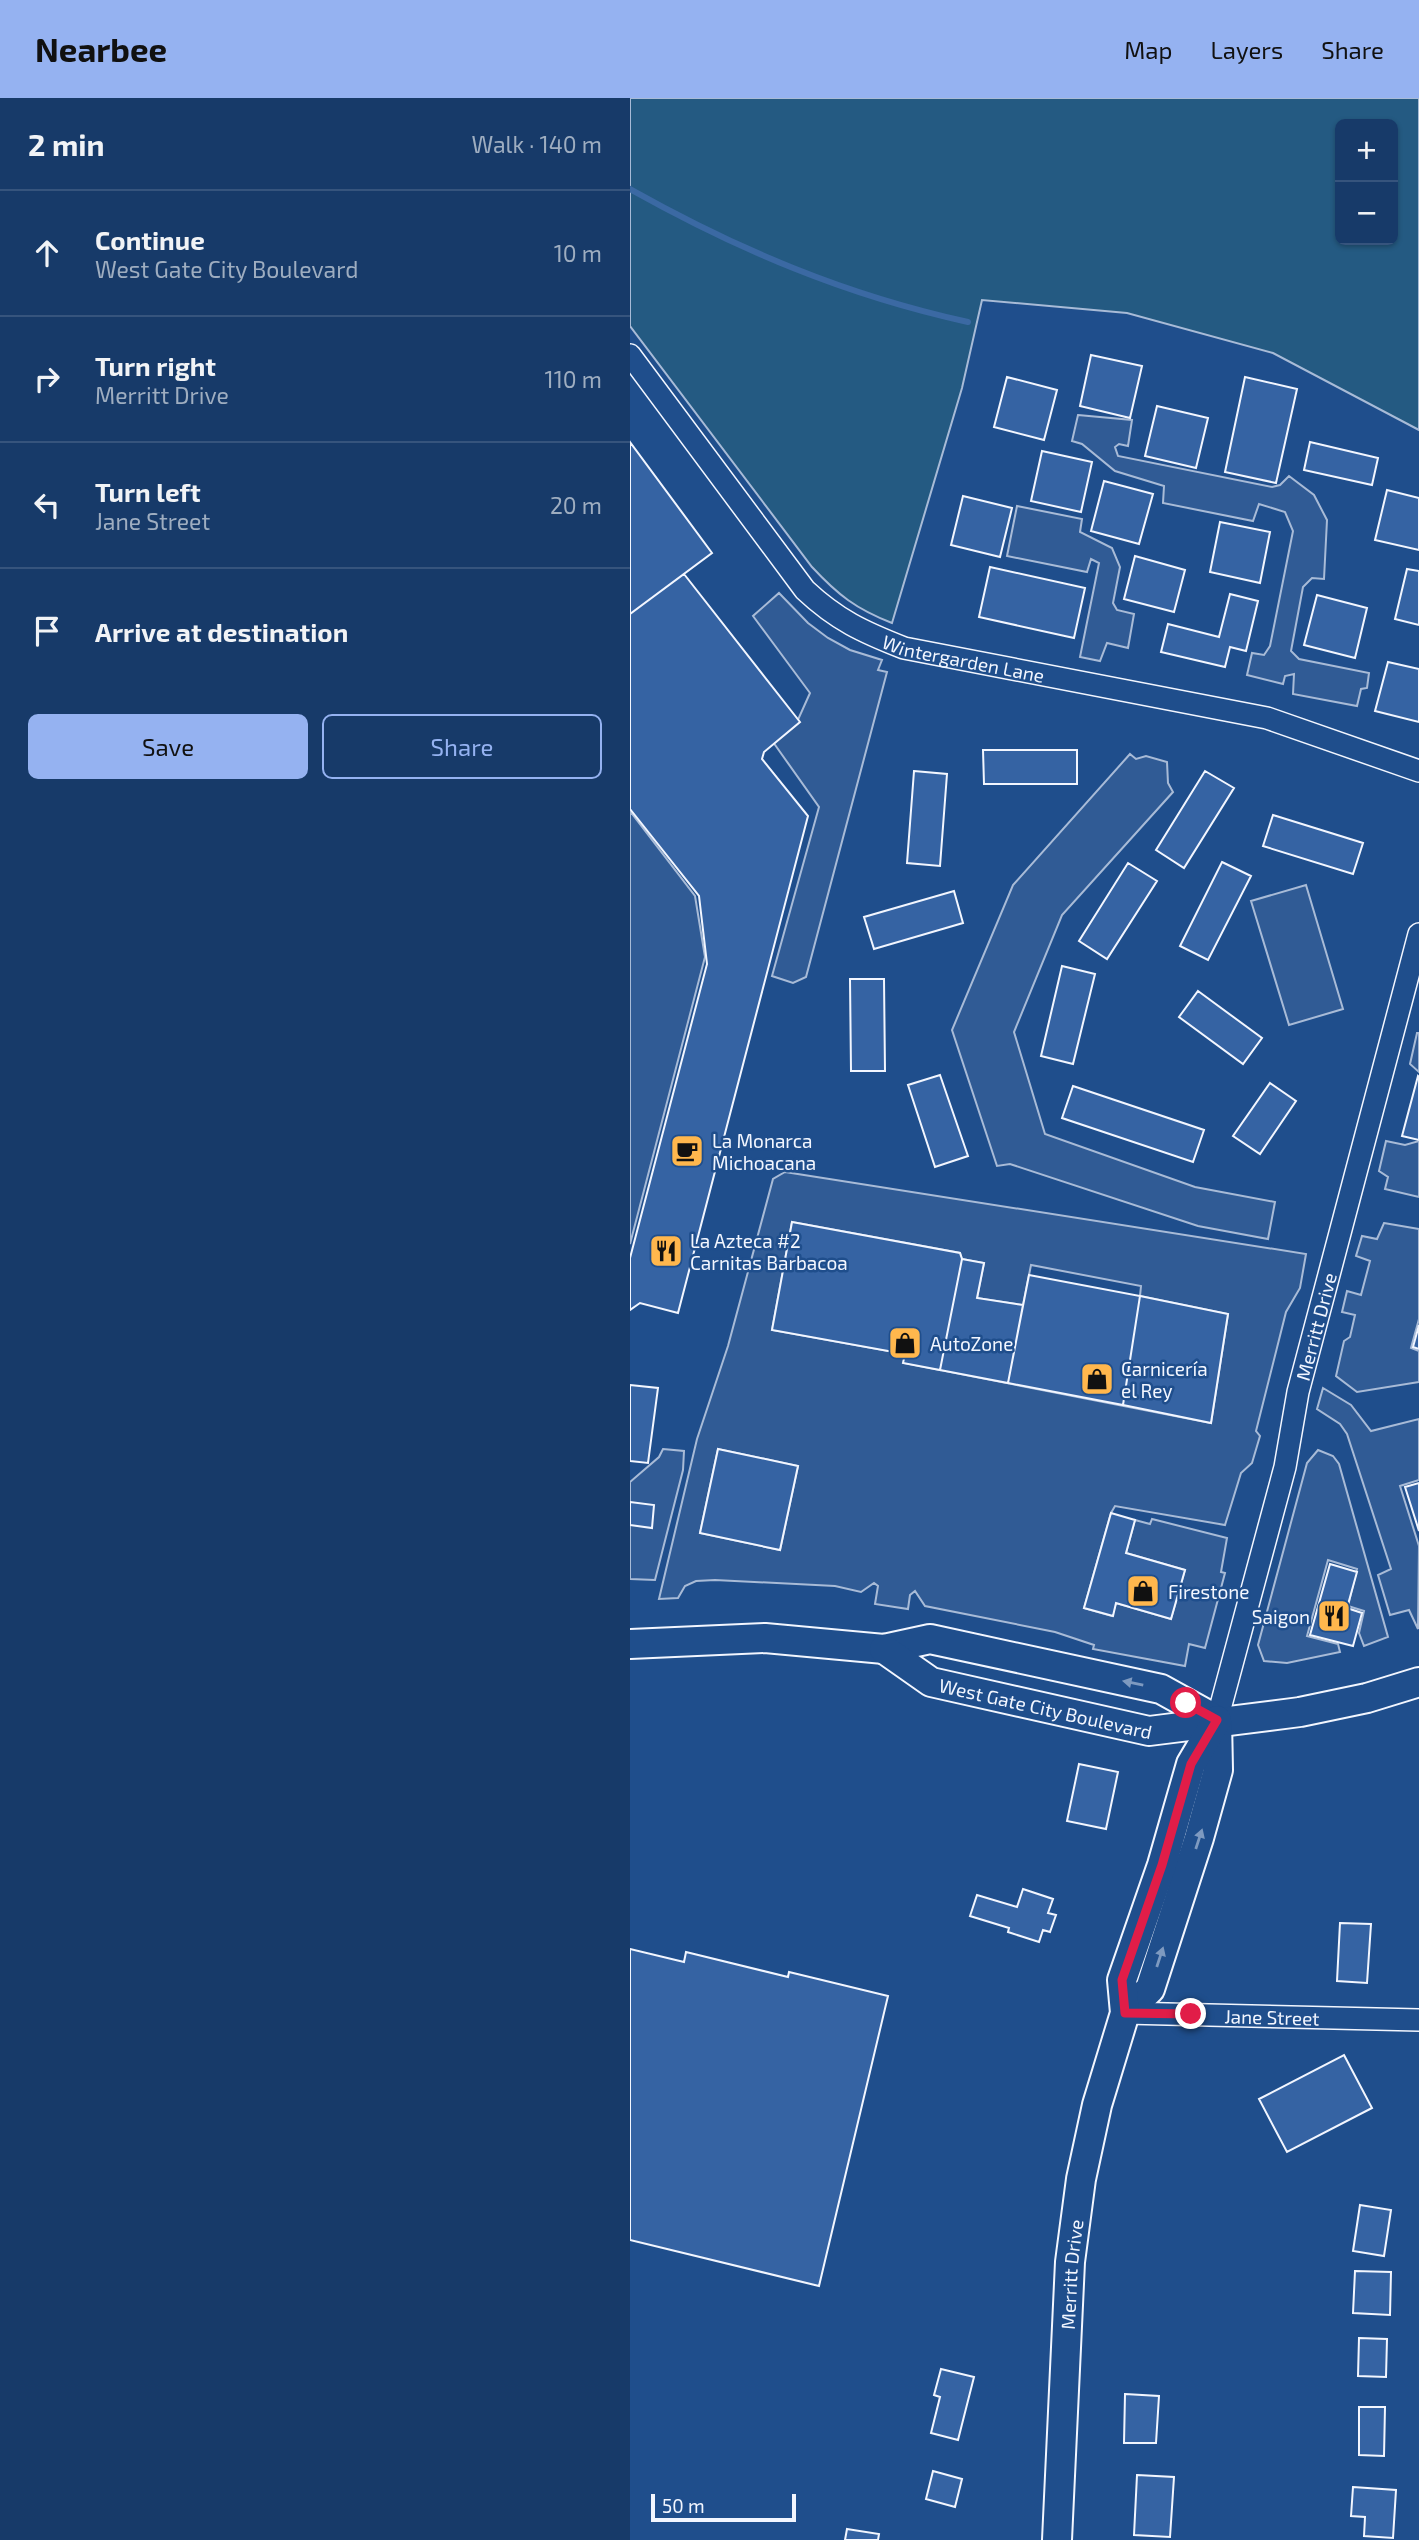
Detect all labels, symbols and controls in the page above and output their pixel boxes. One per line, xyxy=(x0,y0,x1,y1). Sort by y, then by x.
text: Nearbee xyxy=(35,29,167,69)
text: Map xyxy=(1124,35,1172,64)
text: Layers xyxy=(1210,35,1283,64)
text: Share xyxy=(1321,35,1384,64)
map controls xyxy=(1335,119,1398,245)
button: + xyxy=(1335,119,1398,182)
text: 2 min xyxy=(28,126,105,162)
text: Walk · 140 m xyxy=(471,130,602,158)
button: − xyxy=(1335,182,1398,245)
text: Continue xyxy=(95,224,205,255)
icon: ahead xyxy=(28,234,66,272)
text: 10 m xyxy=(554,239,602,267)
text: West Gate City Boulevard xyxy=(95,255,358,283)
text: Turn right xyxy=(95,350,216,381)
icon: right xyxy=(28,360,66,398)
text: 110 m xyxy=(545,365,602,393)
text: Merritt Drive xyxy=(95,381,229,409)
text: Turn left xyxy=(95,476,201,507)
icon: left xyxy=(28,486,66,524)
text: 20 m xyxy=(550,491,602,519)
text: Jane Street xyxy=(95,507,210,535)
icon: arrive xyxy=(28,612,66,650)
text: Arrive at destination xyxy=(95,616,348,647)
street label: Wintergarden Lane xyxy=(879,629,1047,686)
button: Save xyxy=(28,714,308,779)
button: Share xyxy=(322,714,602,779)
place label: La Monarca Michoacana xyxy=(712,1129,816,1174)
cafe icon: La Monarca Michoacana xyxy=(668,1132,706,1170)
place label: La Azteca #2 Carnitas Barbacoa xyxy=(690,1229,848,1274)
restaurant icon: La Azteca #2 Carnitas Barbacoa xyxy=(647,1232,685,1270)
street label: Merritt Drive xyxy=(1290,1270,1341,1383)
shop icon: AutoZone xyxy=(886,1324,924,1362)
place label: AutoZone xyxy=(930,1332,1013,1355)
place label: Carnicería el Rey xyxy=(1121,1357,1208,1402)
shop icon: Carnicería el Rey xyxy=(1078,1360,1116,1398)
shop icon: Firestone xyxy=(1124,1572,1162,1610)
place label: Firestone xyxy=(1168,1580,1249,1603)
restaurant icon: Saigon xyxy=(1315,1597,1353,1635)
place label: Saigon xyxy=(1252,1605,1310,1628)
street label: West Gate City Boulevard xyxy=(937,1673,1154,1743)
one-way arrow xyxy=(1122,1677,1144,1688)
route start xyxy=(1170,1687,1201,1718)
one-way arrow xyxy=(1194,1828,1204,1849)
one-way arrow xyxy=(1155,1946,1166,1967)
route end xyxy=(1175,1998,1206,2029)
street label: Jane Street xyxy=(1224,2004,1320,2029)
street label: Merritt Drive xyxy=(1055,2218,1087,2330)
scale bar xyxy=(651,2491,796,2523)
text: 50 m xyxy=(662,2494,705,2517)

